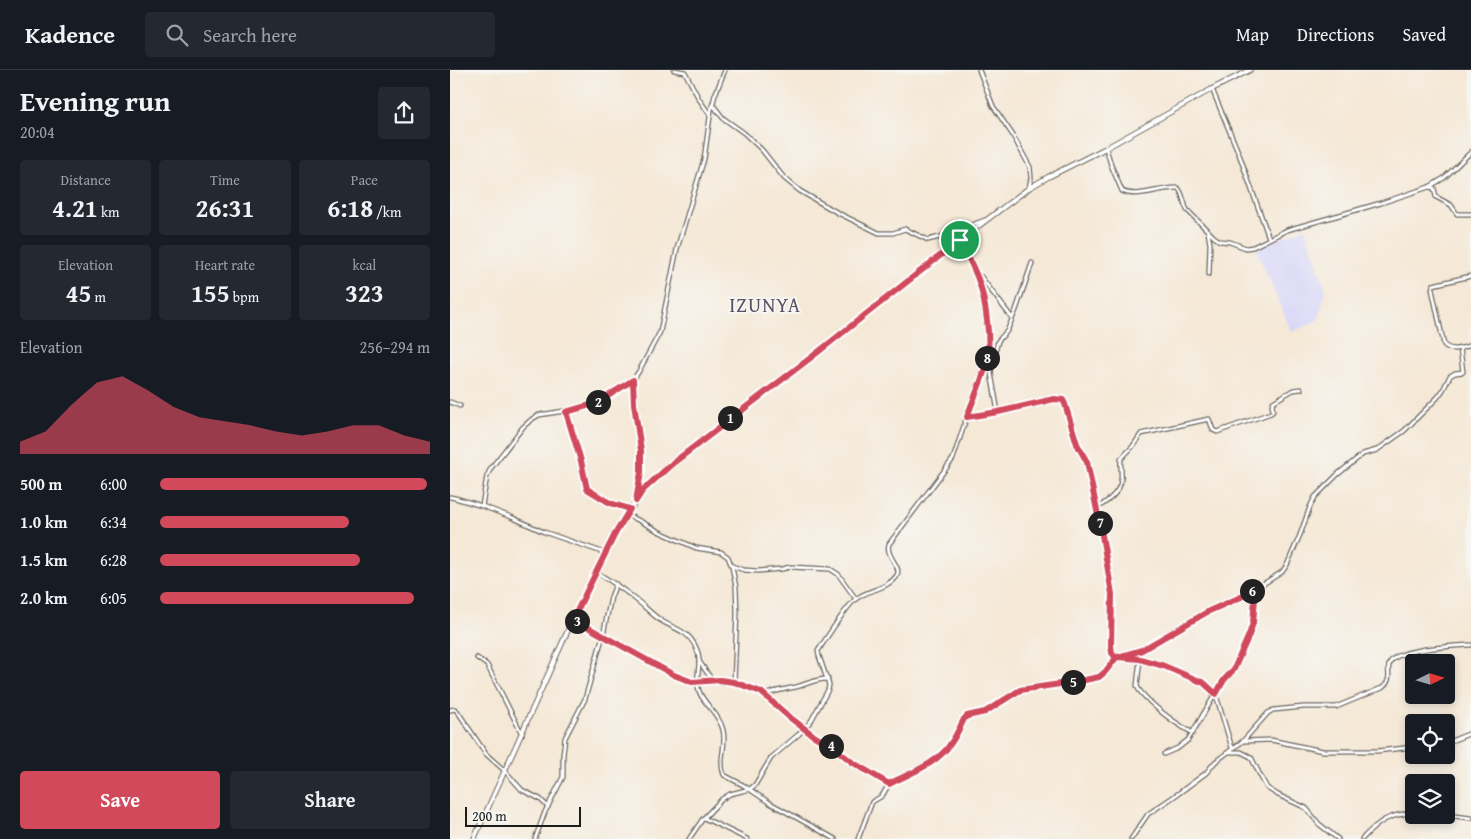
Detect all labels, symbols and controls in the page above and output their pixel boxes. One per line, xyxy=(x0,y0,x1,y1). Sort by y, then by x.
search box xyxy=(145,12,495,57)
text: Kadence xyxy=(25,17,115,52)
icon: search xyxy=(163,21,191,49)
text: Search here xyxy=(203,21,297,49)
text: Map xyxy=(1236,21,1269,48)
text: Directions xyxy=(1297,21,1374,48)
text: Saved xyxy=(1402,21,1446,48)
text: Evening run xyxy=(20,80,171,121)
button: share xyxy=(378,87,430,139)
text: 20:04 xyxy=(20,120,55,144)
text: Distance xyxy=(61,170,111,190)
text: Time xyxy=(210,170,240,190)
text: Pace xyxy=(351,170,378,190)
text: 4.21 xyxy=(52,190,98,226)
text: 26:31 xyxy=(196,190,254,226)
text: 6:18 xyxy=(327,190,373,226)
text: km xyxy=(98,202,119,222)
text: /km xyxy=(373,202,401,222)
pin xyxy=(939,219,981,261)
icon: arrive xyxy=(946,226,974,254)
text: Elevation xyxy=(58,255,113,275)
text: Heart rate xyxy=(195,255,255,275)
text: kcal xyxy=(352,255,376,275)
text: 45 xyxy=(65,275,91,311)
text: 155 xyxy=(191,275,230,311)
text: 323 xyxy=(345,275,384,311)
text: m xyxy=(91,287,106,307)
text: bpm xyxy=(230,287,259,307)
district label: IZUNYA xyxy=(729,290,801,319)
text: Elevation xyxy=(20,335,83,359)
text: 256–294 m xyxy=(360,335,430,359)
pin: 8 xyxy=(974,346,1000,370)
text: 8 xyxy=(984,348,991,368)
pin: 2 xyxy=(586,390,610,414)
text: 2 xyxy=(595,392,602,412)
pin: 1 xyxy=(718,406,742,430)
text: 1 xyxy=(727,408,734,428)
text: 500 m xyxy=(20,472,62,496)
text: 6:00 xyxy=(100,472,127,496)
text: 1.0 km xyxy=(20,510,67,534)
text: 6:34 xyxy=(100,510,127,534)
pin: 7 xyxy=(1088,510,1112,536)
text: 7 xyxy=(1097,513,1104,533)
text: 1.5 km xyxy=(20,548,67,572)
text: 6:28 xyxy=(100,548,127,572)
pin: 6 xyxy=(1240,578,1264,604)
text: 6 xyxy=(1249,581,1256,601)
text: 2.0 km xyxy=(20,586,67,610)
text: 6:05 xyxy=(100,586,127,610)
pin: 3 xyxy=(564,608,590,634)
text: 3 xyxy=(574,611,581,631)
north arrow xyxy=(1405,654,1455,704)
map controls xyxy=(1405,654,1455,824)
pin: 5 xyxy=(1060,670,1086,694)
text: 5 xyxy=(1070,672,1077,692)
button: locate xyxy=(1405,714,1455,764)
pin: 4 xyxy=(818,734,844,758)
text: 4 xyxy=(828,736,835,756)
button: Save xyxy=(20,771,220,829)
button: Share xyxy=(230,771,430,829)
button: layers xyxy=(1405,774,1455,824)
scale bar xyxy=(465,804,581,827)
text: 200 m xyxy=(472,806,507,826)

